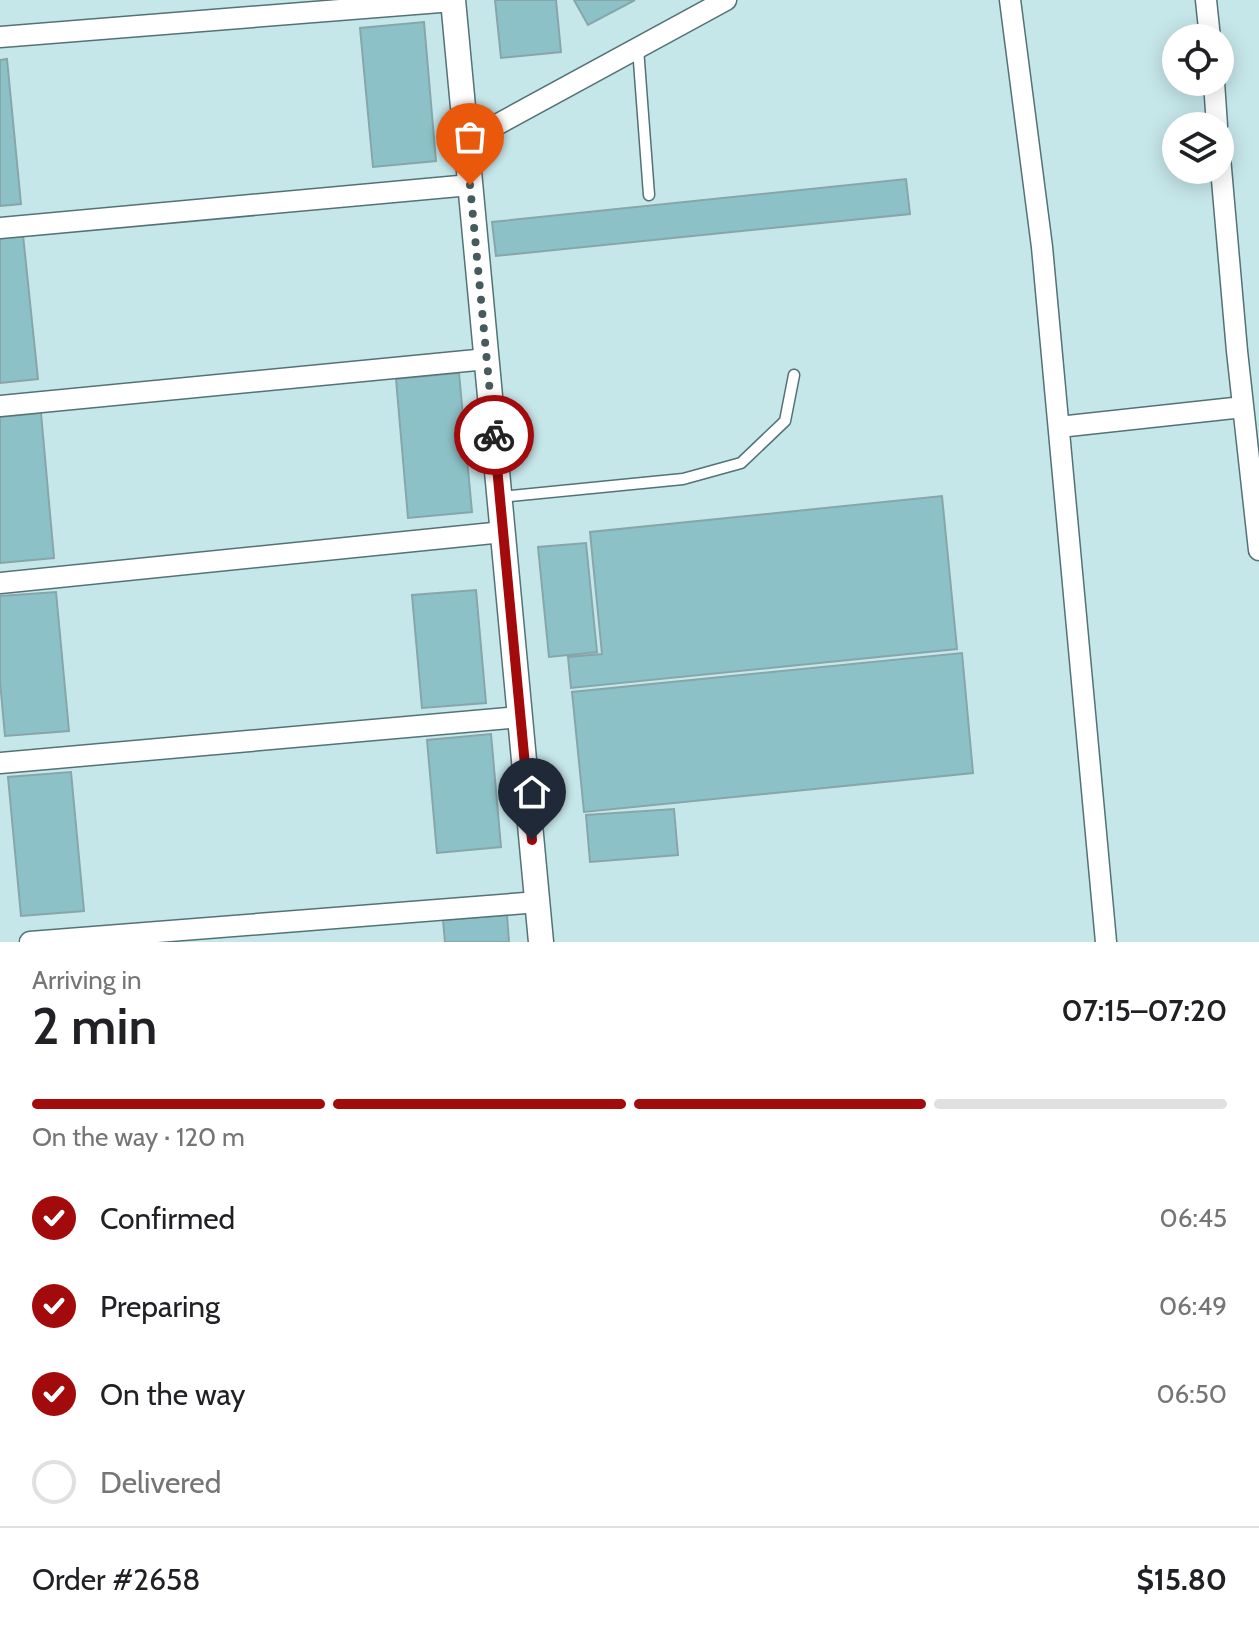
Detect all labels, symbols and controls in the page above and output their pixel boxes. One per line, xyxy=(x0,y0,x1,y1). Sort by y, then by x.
map controls xyxy=(1162,24,1234,184)
button: locate xyxy=(1162,24,1234,96)
pin xyxy=(436,103,504,185)
button: layers xyxy=(1162,112,1234,184)
icon: bag xyxy=(448,115,492,159)
courier xyxy=(454,395,534,475)
icon: bike xyxy=(472,413,516,457)
pin xyxy=(498,758,566,840)
icon: home xyxy=(510,770,554,814)
text: Arriving in xyxy=(32,964,142,996)
text: 07:15–07:20 xyxy=(1061,992,1227,1029)
text: 2 min xyxy=(32,994,157,1057)
text: On the way · 120 m xyxy=(32,1121,245,1153)
icon: check xyxy=(32,1196,76,1240)
text: Confirmed xyxy=(100,1200,235,1237)
text: 06:45 xyxy=(1160,1202,1227,1234)
icon: check xyxy=(32,1284,76,1328)
text: Preparing xyxy=(100,1288,220,1325)
text: 06:49 xyxy=(1159,1290,1227,1322)
icon: check xyxy=(32,1372,76,1416)
text: On the way xyxy=(100,1376,245,1413)
text: 06:50 xyxy=(1156,1378,1227,1410)
text: Delivered xyxy=(100,1464,221,1501)
text: Order #2658 xyxy=(32,1561,201,1598)
text: $15.80 xyxy=(1136,1561,1227,1598)

